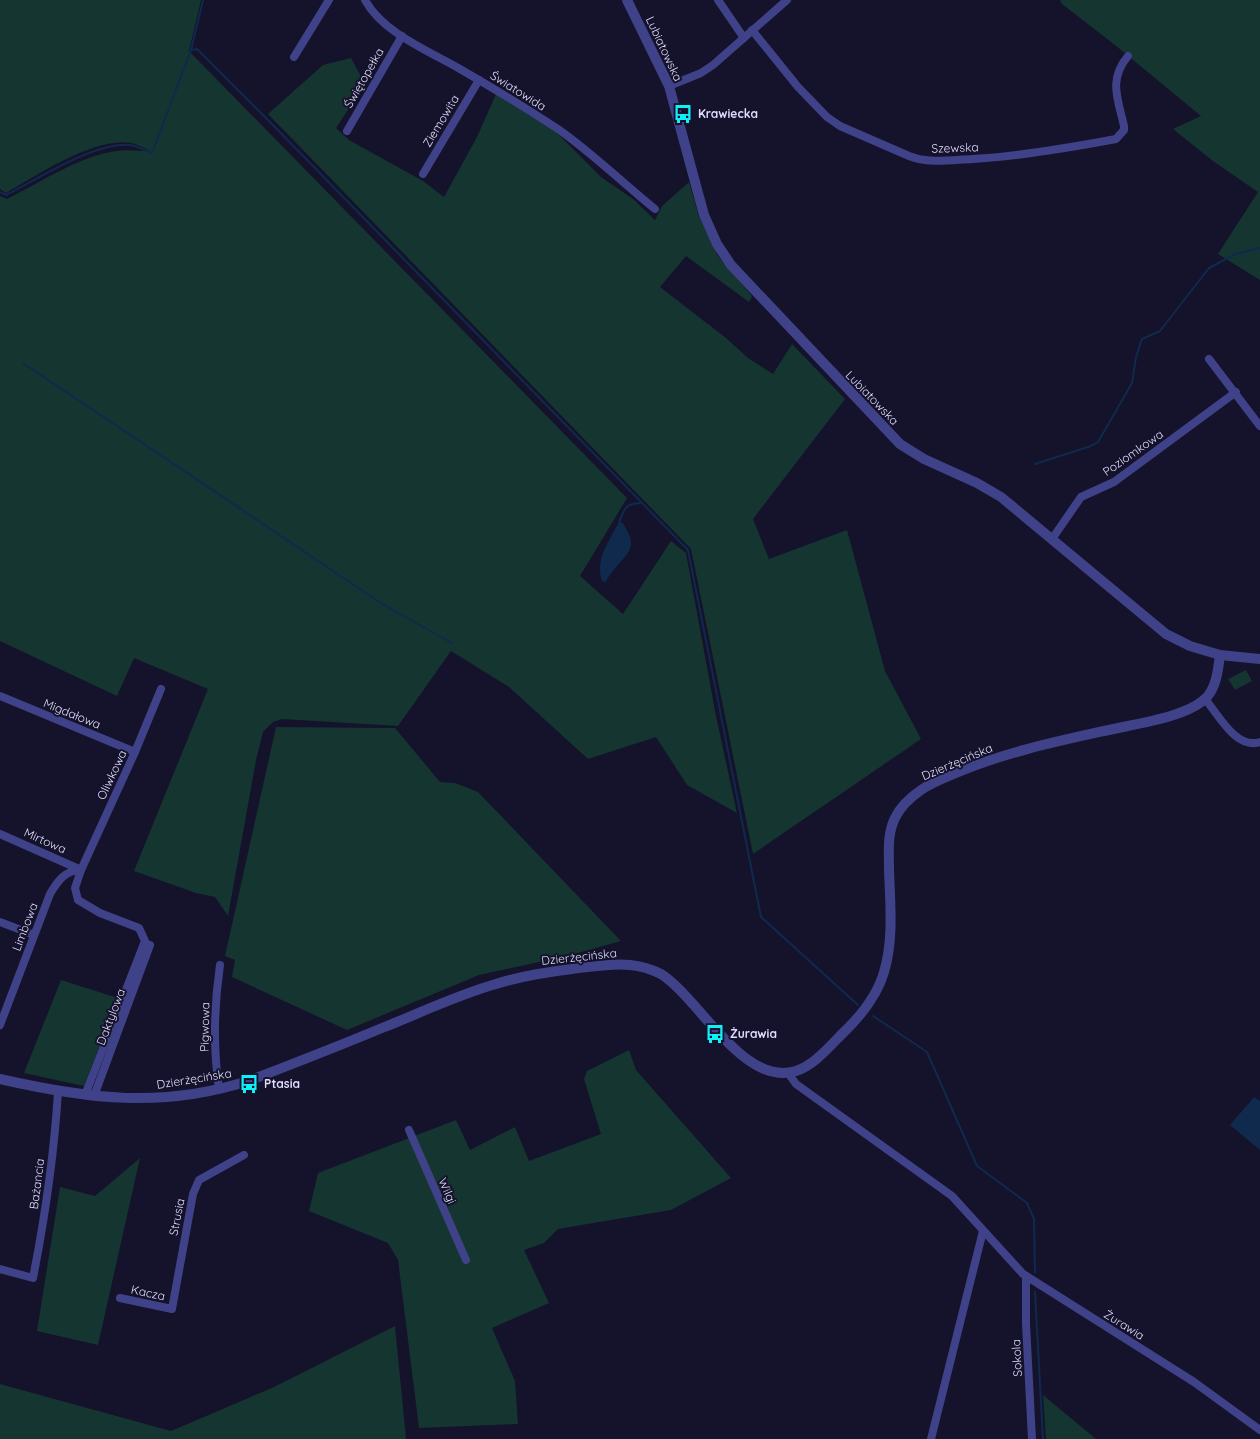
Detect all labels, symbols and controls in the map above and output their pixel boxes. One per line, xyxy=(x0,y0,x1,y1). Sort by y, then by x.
street label: Lubiatowska xyxy=(643,14,686,84)
street label: Świętopełka xyxy=(340,45,387,110)
street label: Światowida xyxy=(488,68,549,114)
street label: Ziemowita xyxy=(419,92,462,150)
bus stop icon: Krawiecka xyxy=(672,103,694,125)
place label: Krawiecka xyxy=(698,106,758,121)
street label: Szewska xyxy=(931,139,979,156)
street label: Lubiatowska xyxy=(843,367,902,428)
street label: Poziomkowa xyxy=(1100,426,1166,479)
street label: Migdałowa xyxy=(41,695,103,732)
street label: Dzierżęcińska xyxy=(919,740,995,783)
street label: Oliwkowa xyxy=(93,747,130,802)
street label: Mirtowa xyxy=(22,825,69,856)
street label: Limbowa xyxy=(8,900,41,953)
street label: Dzierżęcińska xyxy=(540,945,617,968)
street label: Daktylowa xyxy=(93,986,128,1047)
street label: Pigwowa xyxy=(197,1002,212,1052)
bus stop icon: Żurawia xyxy=(704,1023,726,1045)
place label: Żurawia xyxy=(730,1026,777,1041)
street label: Dzierżęcińska xyxy=(155,1065,233,1092)
bus stop icon: Ptasia xyxy=(238,1073,260,1095)
place label: Ptasia xyxy=(264,1076,300,1091)
street label: Bażancia xyxy=(26,1158,47,1210)
street label: Wilgi xyxy=(435,1175,460,1206)
street label: Strusia xyxy=(166,1197,187,1237)
street label: Kacza xyxy=(130,1282,167,1303)
street label: Żurawia xyxy=(1101,1306,1147,1343)
street label: Sokola xyxy=(1008,1339,1025,1377)

